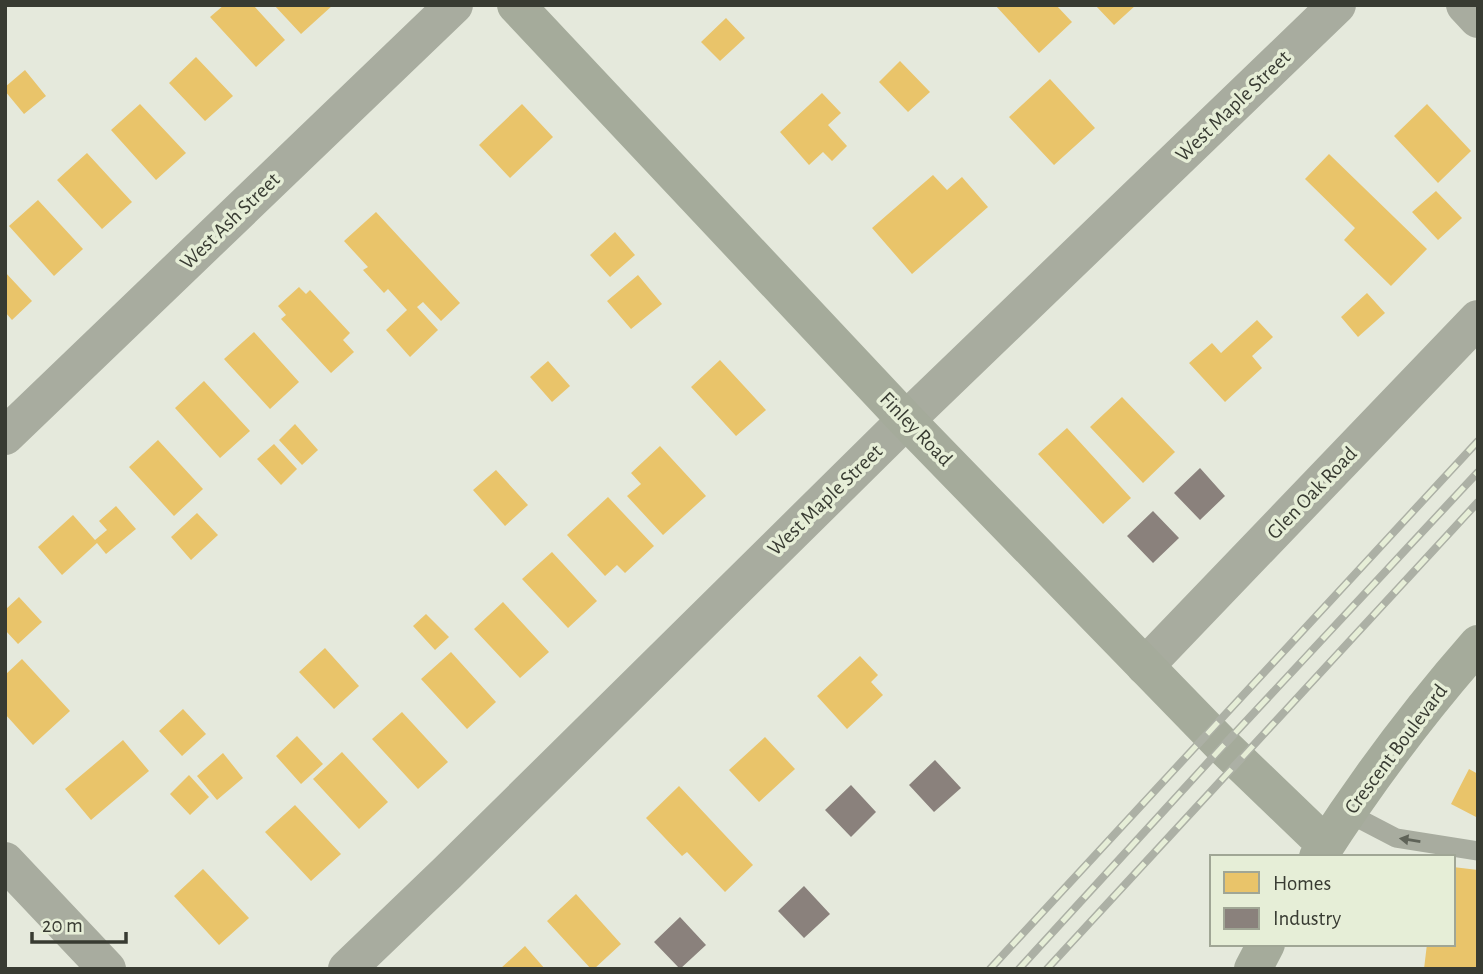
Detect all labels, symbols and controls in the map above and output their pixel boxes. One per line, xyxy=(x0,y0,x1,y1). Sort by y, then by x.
street label: West Maple Street xyxy=(1172,46,1294,166)
street label: West Ash Street xyxy=(176,168,284,273)
street label: Finley Road xyxy=(876,388,956,470)
street label: West Maple Street xyxy=(764,440,886,560)
street label: Glen Oak Road xyxy=(1263,443,1361,543)
street label: Crescent Boulevard xyxy=(1341,680,1451,818)
one-way arrow xyxy=(1399,834,1421,845)
legend xyxy=(1210,855,1455,946)
text: Homes xyxy=(1273,873,1331,894)
scale bar xyxy=(32,900,126,944)
text: Industry xyxy=(1273,908,1341,929)
text: 20 m xyxy=(42,915,83,936)

